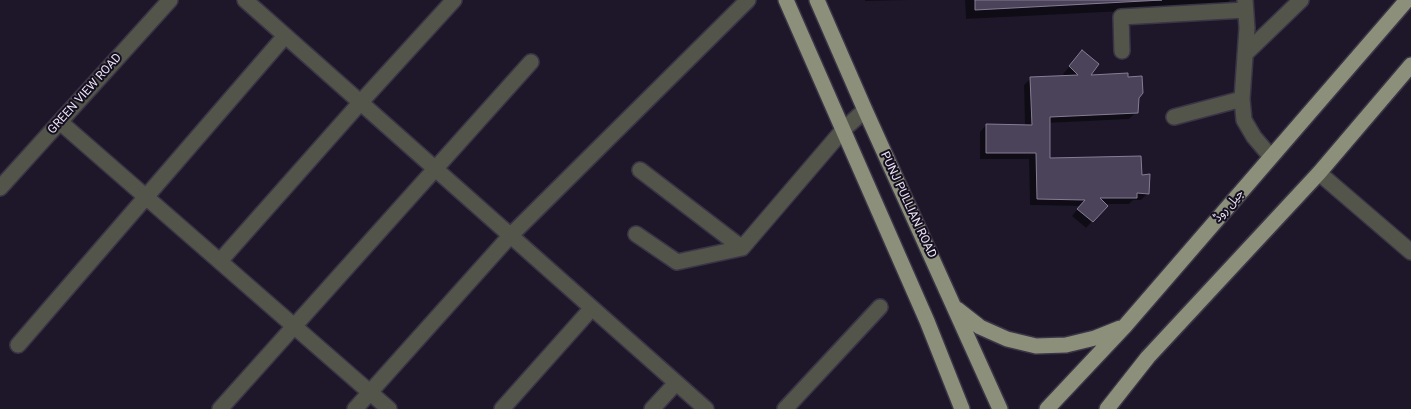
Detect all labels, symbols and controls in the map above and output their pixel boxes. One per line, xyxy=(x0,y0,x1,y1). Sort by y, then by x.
street label: GREEN VIEW ROAD xyxy=(45,51,125,137)
street label: PUNJ PULLIAN ROAD xyxy=(877,150,939,260)
street label: جیل روڈ xyxy=(1211,187,1247,225)

